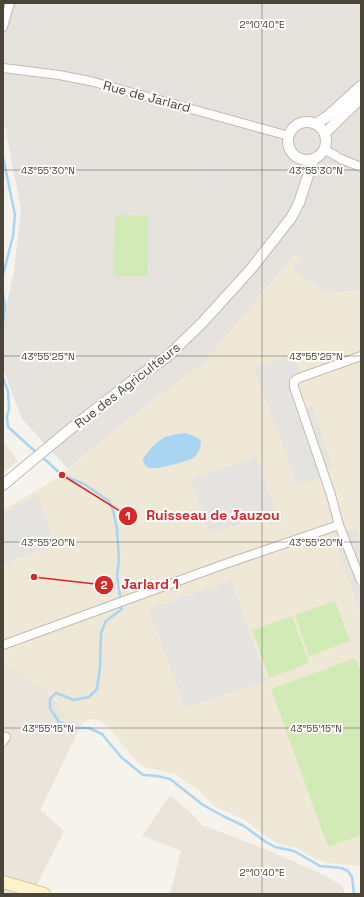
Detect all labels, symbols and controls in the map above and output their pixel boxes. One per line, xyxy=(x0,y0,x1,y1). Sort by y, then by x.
text: 2°10'40"E xyxy=(239,18,285,31)
street label: Rue de Jarlard xyxy=(101,77,193,116)
text: 43°55'30"N xyxy=(21,164,75,177)
text: 43°55'30"N xyxy=(289,164,343,177)
street label: Rue des Agriculteurs xyxy=(71,339,184,432)
text: 43°55'25"N xyxy=(21,350,75,363)
text: 43°55'25"N xyxy=(289,350,343,363)
callout: Ruisseau de Jauzou xyxy=(118,503,288,529)
text: Ruisseau de Jauzou xyxy=(146,506,280,524)
text: 1 xyxy=(125,508,131,524)
text: 43°55'20"N xyxy=(21,536,75,549)
text: 43°55'20"N xyxy=(289,536,343,549)
callout: Jarlard 1 xyxy=(94,572,187,598)
text: Jarlard 1 xyxy=(121,575,179,593)
text: 2 xyxy=(100,577,108,593)
text: 43°55'15"N xyxy=(22,722,74,735)
text: 43°55'15"N xyxy=(290,722,342,735)
text: 2°10'40"E xyxy=(239,866,285,879)

